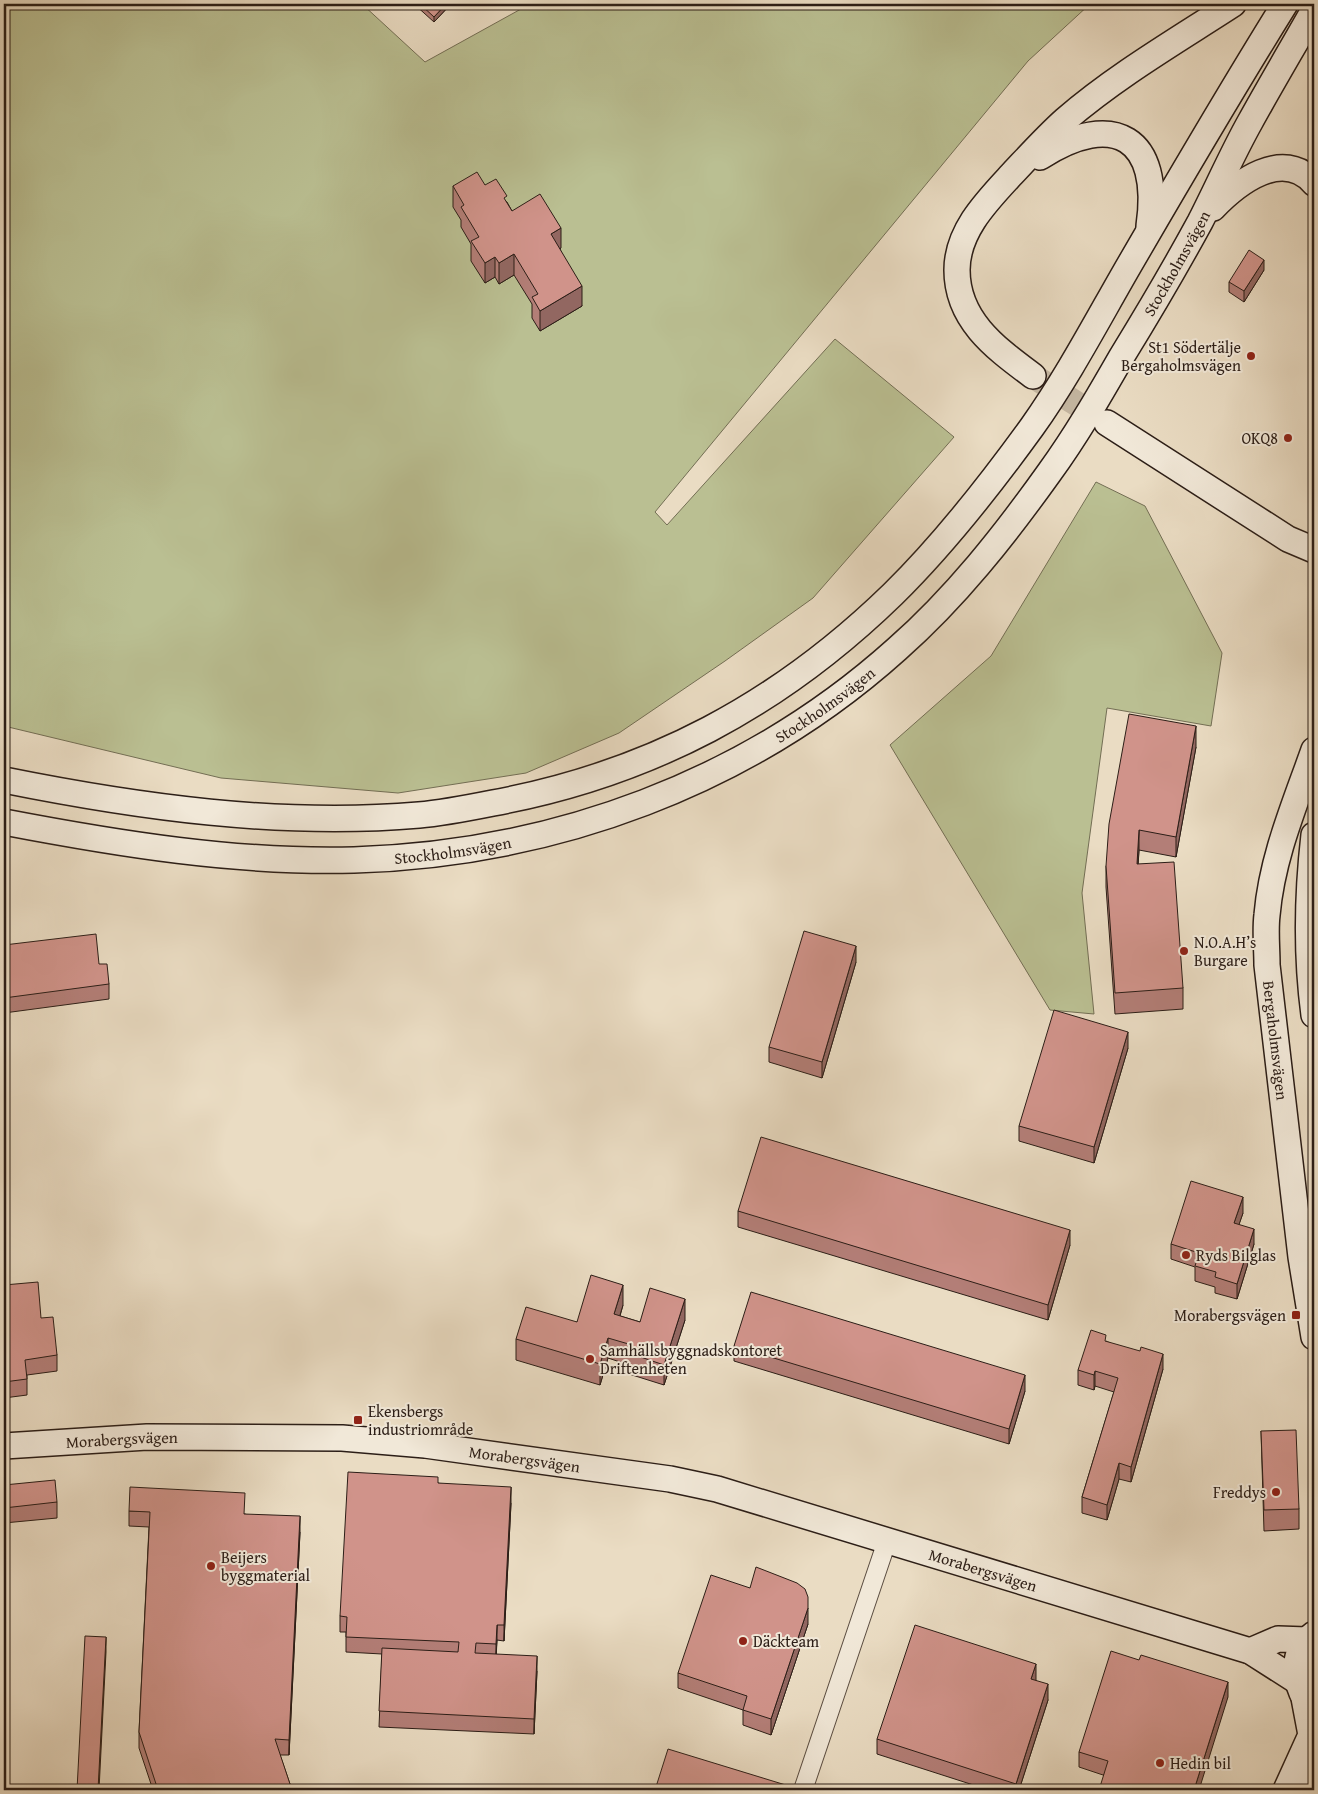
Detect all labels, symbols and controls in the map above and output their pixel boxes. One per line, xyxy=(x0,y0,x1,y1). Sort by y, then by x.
street label: Stockholmsvägen xyxy=(1137,206,1216,320)
place label: St1 Södertälje Bergaholmsvägen xyxy=(1121,335,1241,377)
marker: St1 Södertälje Bergaholmsvägen xyxy=(1245,350,1257,362)
place label: OKQ8 xyxy=(1241,426,1278,450)
marker: OKQ8 xyxy=(1282,432,1294,444)
street label: Stockholmsvägen xyxy=(770,661,880,749)
street label: Stockholmsvägen xyxy=(393,830,513,870)
place label: N.O.A.H’s Burgare xyxy=(1194,930,1256,972)
marker: N.O.A.H’s Burgare xyxy=(1178,945,1190,957)
street label: Bergaholmsvägen xyxy=(1257,979,1295,1101)
place label: Ryds Bilglas xyxy=(1196,1243,1276,1267)
marker: Ryds Bilglas xyxy=(1180,1249,1192,1261)
place label: Morabergsvägen xyxy=(1174,1303,1286,1327)
marker: Morabergsvägen xyxy=(1290,1309,1302,1321)
place label: Samhällsbyggnadskontoret Driftenheten xyxy=(600,1338,783,1380)
marker: Samhällsbyggnadskontoret Driftenheten xyxy=(584,1353,596,1365)
place label: Ekensbergs industriområde xyxy=(368,1399,473,1441)
marker: Ekensbergs industriområde xyxy=(352,1414,364,1426)
street label: Morabergsvägen xyxy=(65,1425,178,1454)
street label: Morabergsvägen xyxy=(467,1439,582,1478)
place label: Freddys xyxy=(1213,1480,1266,1504)
marker: Freddys xyxy=(1270,1486,1282,1498)
street label: Morabergsvägen xyxy=(926,1542,1040,1598)
place label: Beijers byggmaterial xyxy=(221,1545,311,1587)
marker: Beijers byggmaterial xyxy=(205,1560,217,1572)
place label: Däckteam xyxy=(753,1629,819,1653)
marker: Däckteam xyxy=(737,1635,749,1647)
place label: Hedin bil xyxy=(1170,1751,1231,1775)
marker: Hedin bil xyxy=(1154,1757,1166,1769)

